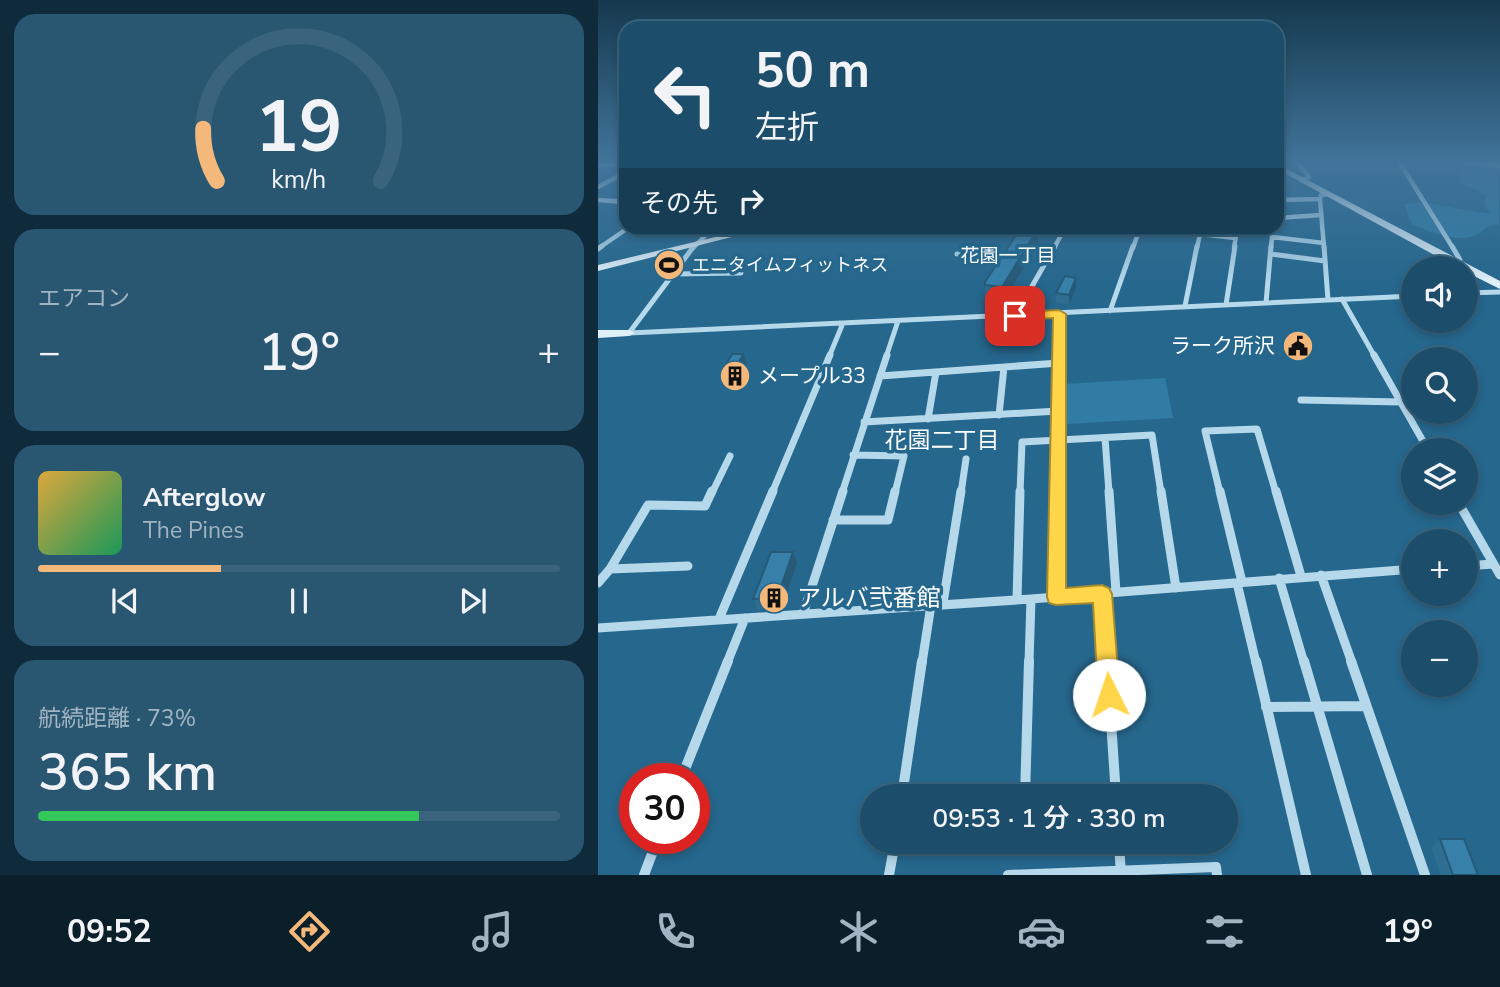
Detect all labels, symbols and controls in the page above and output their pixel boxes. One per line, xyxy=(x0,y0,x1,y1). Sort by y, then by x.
text: 50 m xyxy=(755,37,870,104)
icon: left xyxy=(640,49,731,140)
text: 19 xyxy=(255,77,343,177)
text: 左折 xyxy=(755,106,819,149)
text: km/h xyxy=(271,162,327,196)
icon: right xyxy=(732,182,770,220)
text: その先 xyxy=(640,186,718,221)
district label: 花園一丁目 xyxy=(960,243,1056,269)
sports icon: エニタイムフィットネス xyxy=(652,248,686,282)
place label: エニタイムフィットネス xyxy=(692,253,888,277)
map controls xyxy=(1401,256,1478,697)
button: sound xyxy=(1401,256,1478,333)
text: エアコン xyxy=(38,283,130,314)
pin xyxy=(985,286,1045,346)
icon: arrive xyxy=(996,297,1034,335)
text: 19° xyxy=(258,317,340,388)
text: − xyxy=(38,327,61,378)
text: + xyxy=(537,327,560,378)
public building icon: ラーク所沢 xyxy=(1281,329,1315,363)
place label: ラーク所沢 xyxy=(1170,332,1275,360)
button: search xyxy=(1401,347,1478,424)
building icon: メープル33 xyxy=(718,359,752,393)
place label: メープル33 xyxy=(758,362,866,390)
district label: 花園二丁目 xyxy=(885,425,1000,456)
button: layers xyxy=(1401,438,1478,515)
text: Afterglow xyxy=(143,480,266,515)
text: The Pines xyxy=(143,515,244,546)
button: + xyxy=(1401,529,1478,606)
building icon: アルバ弐番館 xyxy=(757,581,791,615)
icon: previous xyxy=(106,582,144,620)
icon: pause xyxy=(280,582,318,620)
icon: next xyxy=(454,582,492,620)
place label: アルバ弐番館 xyxy=(797,582,941,614)
button: − xyxy=(1401,620,1478,697)
position arrow xyxy=(1072,658,1146,732)
text: 航続距離 · 73% xyxy=(38,703,196,734)
text: 365 km xyxy=(38,737,217,808)
speed limit sign: 30 xyxy=(619,763,710,854)
text: 09:53 · 1 分 · 330 m xyxy=(933,801,1165,836)
icon: directions xyxy=(285,907,334,956)
icon: music xyxy=(468,907,517,956)
icon: phone xyxy=(651,907,700,956)
icon: climate xyxy=(834,907,883,956)
icon: car xyxy=(1017,907,1066,956)
icon: filters xyxy=(1200,907,1249,956)
text: 09:52 xyxy=(67,910,152,953)
text: 19° xyxy=(1382,910,1433,953)

